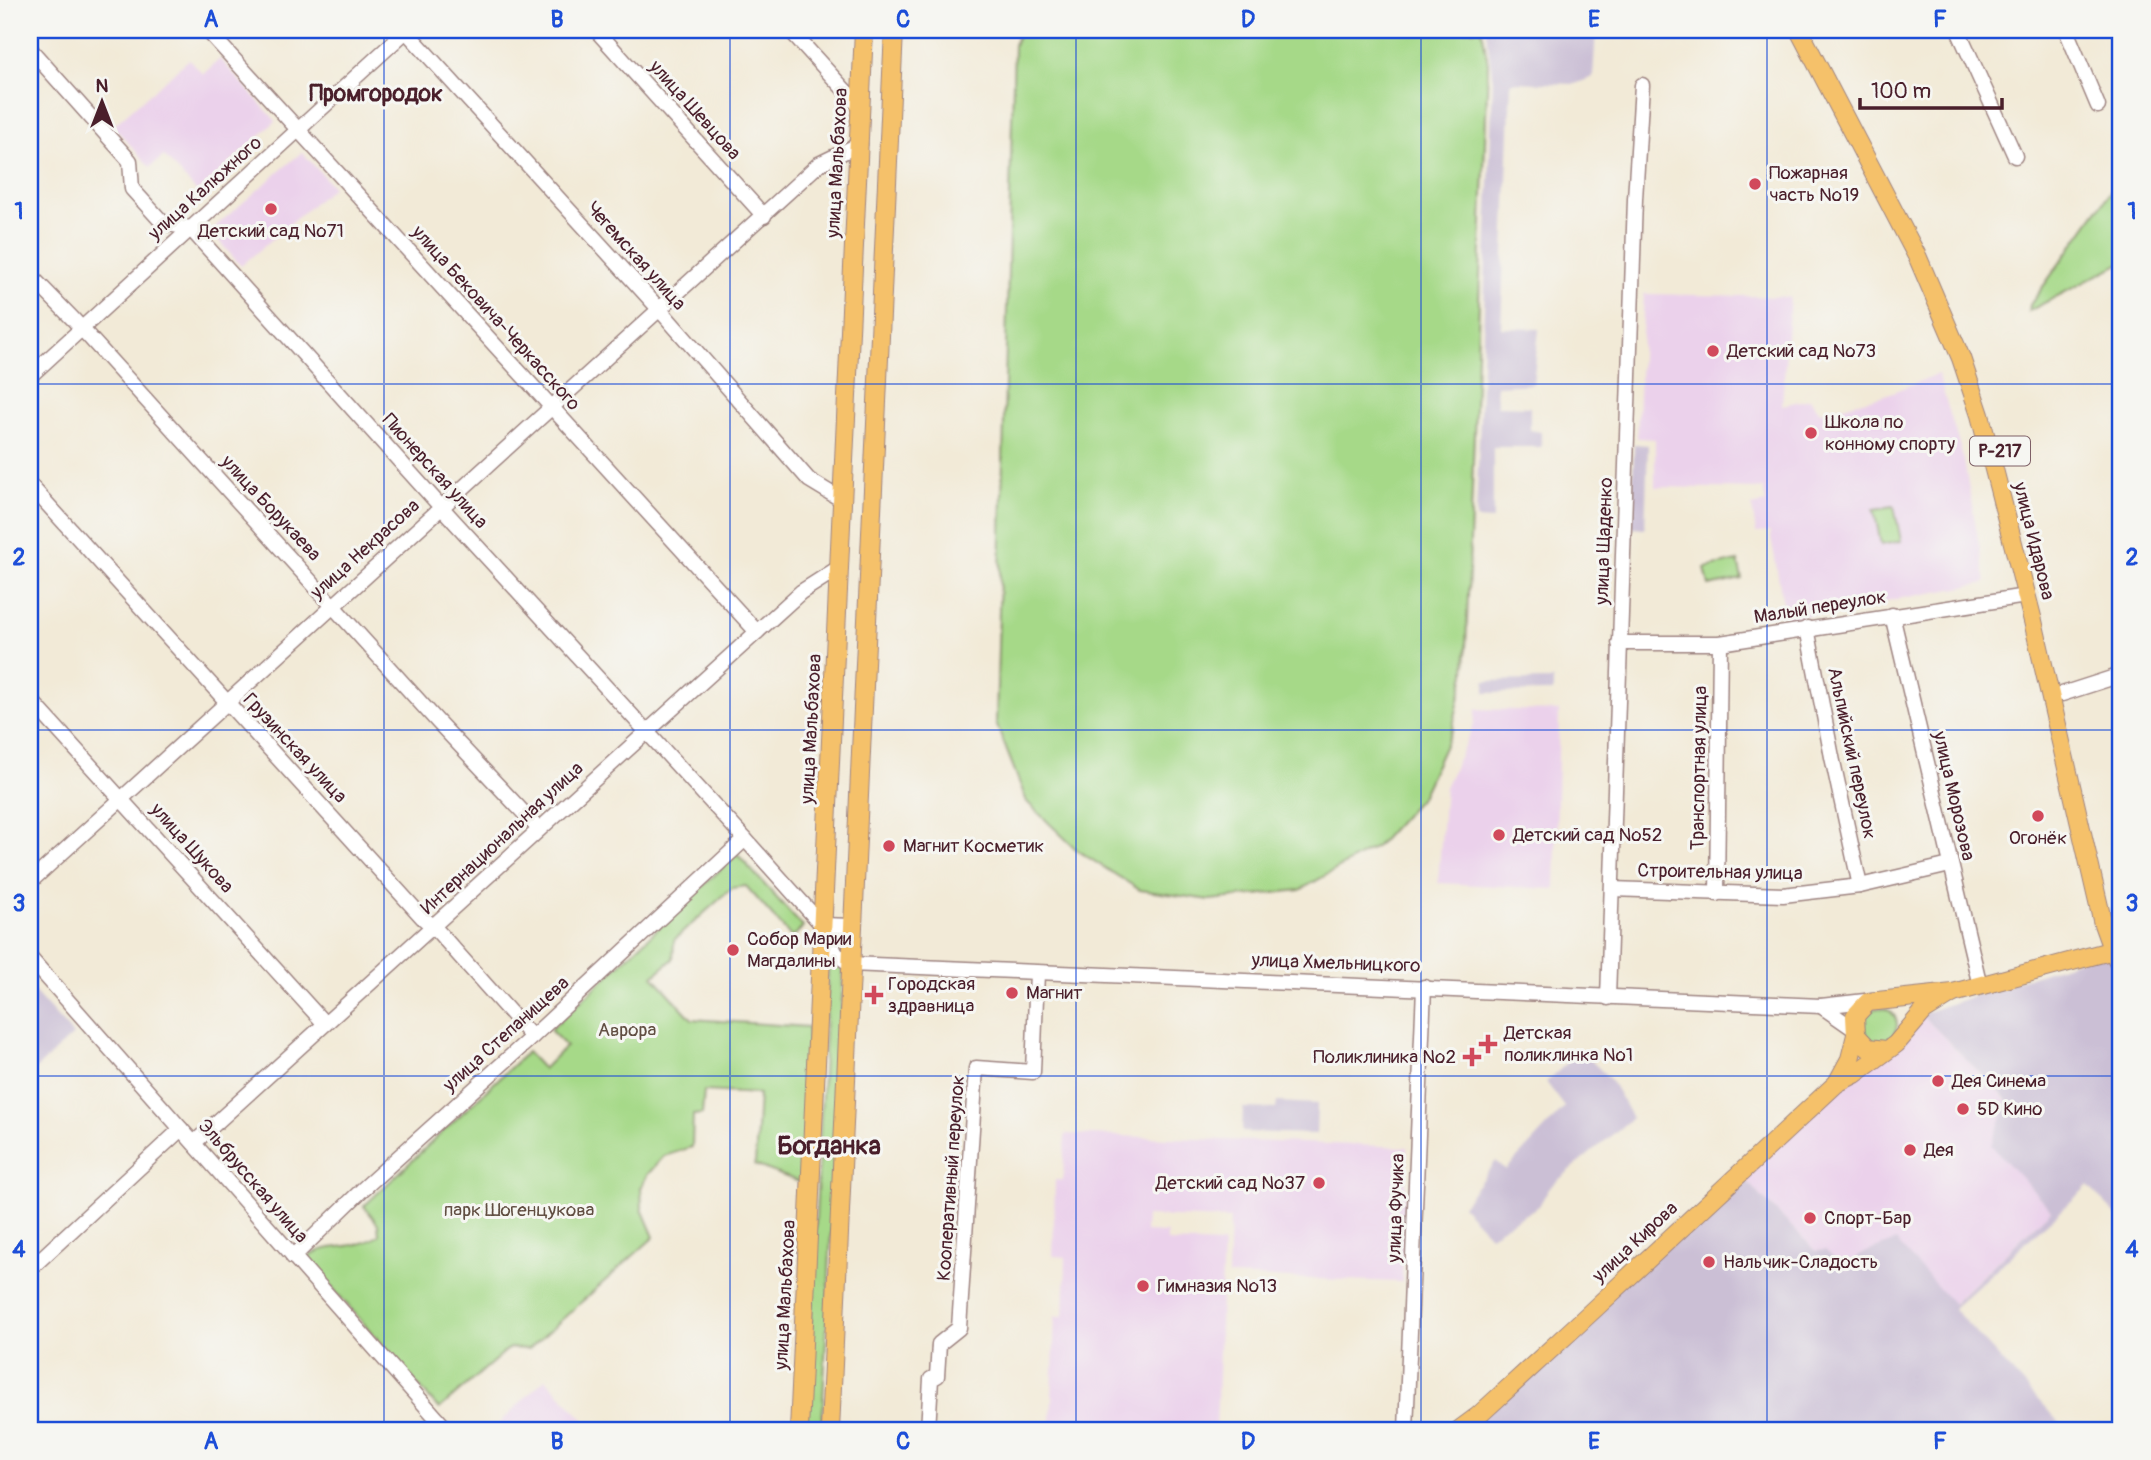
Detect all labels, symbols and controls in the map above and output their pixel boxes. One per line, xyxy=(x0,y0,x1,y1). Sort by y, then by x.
text: A xyxy=(204,5,219,34)
text: B xyxy=(550,5,564,34)
text: C xyxy=(896,5,910,34)
text: D xyxy=(1241,5,1255,34)
text: E xyxy=(1588,5,1600,34)
text: F xyxy=(1933,5,1947,34)
street label: улица Шевцова xyxy=(643,54,746,165)
north arrow xyxy=(66,66,136,136)
scale bar xyxy=(1860,66,2002,110)
text: N xyxy=(96,74,109,98)
text: 100 m xyxy=(1871,78,1931,105)
district label: Промгородок xyxy=(309,79,443,108)
street label: улица Мальбахова xyxy=(821,87,853,240)
street label: улица Калюжного xyxy=(143,131,267,246)
place label: Пожарная часть №19 xyxy=(1769,161,1859,207)
marker: Пожарная часть №19 xyxy=(1747,176,1763,192)
text: 1 xyxy=(15,197,24,226)
street label: Чегемская улица xyxy=(581,197,691,315)
text: 1 xyxy=(2128,197,2137,226)
marker: Детский сад №71 xyxy=(263,201,279,217)
place label: Детский сад №71 xyxy=(197,219,344,243)
street label: улица Бековича-Черкасского xyxy=(406,220,586,416)
place label: Детский сад №73 xyxy=(1726,339,1876,363)
marker: Детский сад №73 xyxy=(1705,343,1721,359)
street label: Пионерская улица xyxy=(377,409,493,534)
place label: Школа по конному спорту xyxy=(1825,410,1955,456)
marker: Школа по конному спорту xyxy=(1803,425,1819,441)
road number: Р-217 xyxy=(1970,436,2030,466)
street label: улица Борукаева xyxy=(215,449,326,566)
street label: улица Щаденко xyxy=(1590,477,1618,606)
street label: улица Идарова xyxy=(2008,479,2060,602)
street label: улица Некрасова xyxy=(305,494,425,605)
text: 2 xyxy=(13,543,26,572)
text: 2 xyxy=(2126,543,2139,572)
street label: Малый переулок xyxy=(1752,585,1888,629)
street label: улица Мальбахова xyxy=(795,653,827,806)
street label: Альпийский переулок xyxy=(1822,665,1882,841)
street label: Транспортная улица xyxy=(1686,685,1712,850)
street label: Грузинская улица xyxy=(238,688,352,808)
street label: улица Морозова xyxy=(1927,728,1981,863)
street label: Интернациональная улица xyxy=(416,756,588,920)
street label: улица Шукова xyxy=(145,797,239,898)
marker: Огонёк xyxy=(2030,808,2046,824)
place label: Детский сад №52 xyxy=(1512,823,1662,847)
place label: Огонёк xyxy=(2009,826,2067,850)
marker: Детский сад №52 xyxy=(1491,827,1507,843)
place label: Магнит Косметик xyxy=(903,834,1044,858)
marker: Магнит Косметик xyxy=(881,838,897,854)
street label: Строительная улица xyxy=(1637,859,1803,885)
text: 3 xyxy=(13,889,25,918)
text: 3 xyxy=(2126,889,2138,918)
place label: Собор Марии Магдалины xyxy=(747,927,852,973)
marker: Собор Марии Магдалины xyxy=(725,942,741,958)
street label: улица Хмельницкого xyxy=(1250,948,1421,978)
street label: улица Степанищева xyxy=(437,971,574,1098)
place label: Городская здравница xyxy=(888,972,975,1018)
place label: Магнит xyxy=(1026,981,1083,1005)
marker: Магнит xyxy=(1004,985,1020,1001)
marker: Городская здравница xyxy=(866,987,882,1003)
park label: Аврора xyxy=(598,1018,656,1042)
place label: Детская поликлинка №1 xyxy=(1503,1021,1633,1067)
marker: Детская поликлинка №1 xyxy=(1478,1034,1498,1054)
place label: Поликлиника №2 xyxy=(1313,1045,1456,1069)
marker: Поликлиника №2 xyxy=(1462,1047,1482,1067)
place label: Дея Синема xyxy=(1951,1069,2046,1093)
marker: Дея Синема xyxy=(1930,1073,1946,1089)
street label: Кооперативный переулок xyxy=(932,1074,970,1282)
place label: 5D Кино xyxy=(1977,1097,2042,1121)
marker: 5D Кино xyxy=(1955,1101,1971,1117)
street label: Эльбрусская улица xyxy=(193,1114,313,1248)
district label: Богданка xyxy=(777,1130,881,1162)
place label: Дея xyxy=(1923,1138,1954,1162)
marker: Дея xyxy=(1902,1142,1918,1158)
street label: улица Фучика xyxy=(1382,1153,1410,1264)
place label: Детский сад №37 xyxy=(1155,1171,1305,1195)
marker: Детский сад №37 xyxy=(1311,1175,1327,1191)
street label: улица Кирова xyxy=(1587,1196,1683,1288)
park label: парк Шогенцукова xyxy=(444,1198,595,1222)
place label: Спорт-Бар xyxy=(1824,1206,1911,1230)
marker: Спорт-Бар xyxy=(1802,1210,1818,1226)
street label: улица Мальбахова xyxy=(769,1219,801,1372)
text: 4 xyxy=(12,1235,26,1264)
text: 4 xyxy=(2125,1235,2139,1264)
place label: Нальчик-Сладость xyxy=(1723,1250,1878,1274)
marker: Нальчик-Сладость xyxy=(1701,1254,1717,1270)
place label: Гимназия №13 xyxy=(1157,1274,1277,1298)
marker: Гимназия №13 xyxy=(1135,1278,1151,1294)
text: A xyxy=(204,1427,219,1456)
text: B xyxy=(550,1427,564,1456)
text: C xyxy=(896,1427,910,1456)
text: D xyxy=(1241,1427,1255,1456)
text: E xyxy=(1588,1427,1600,1456)
text: F xyxy=(1933,1427,1947,1456)

